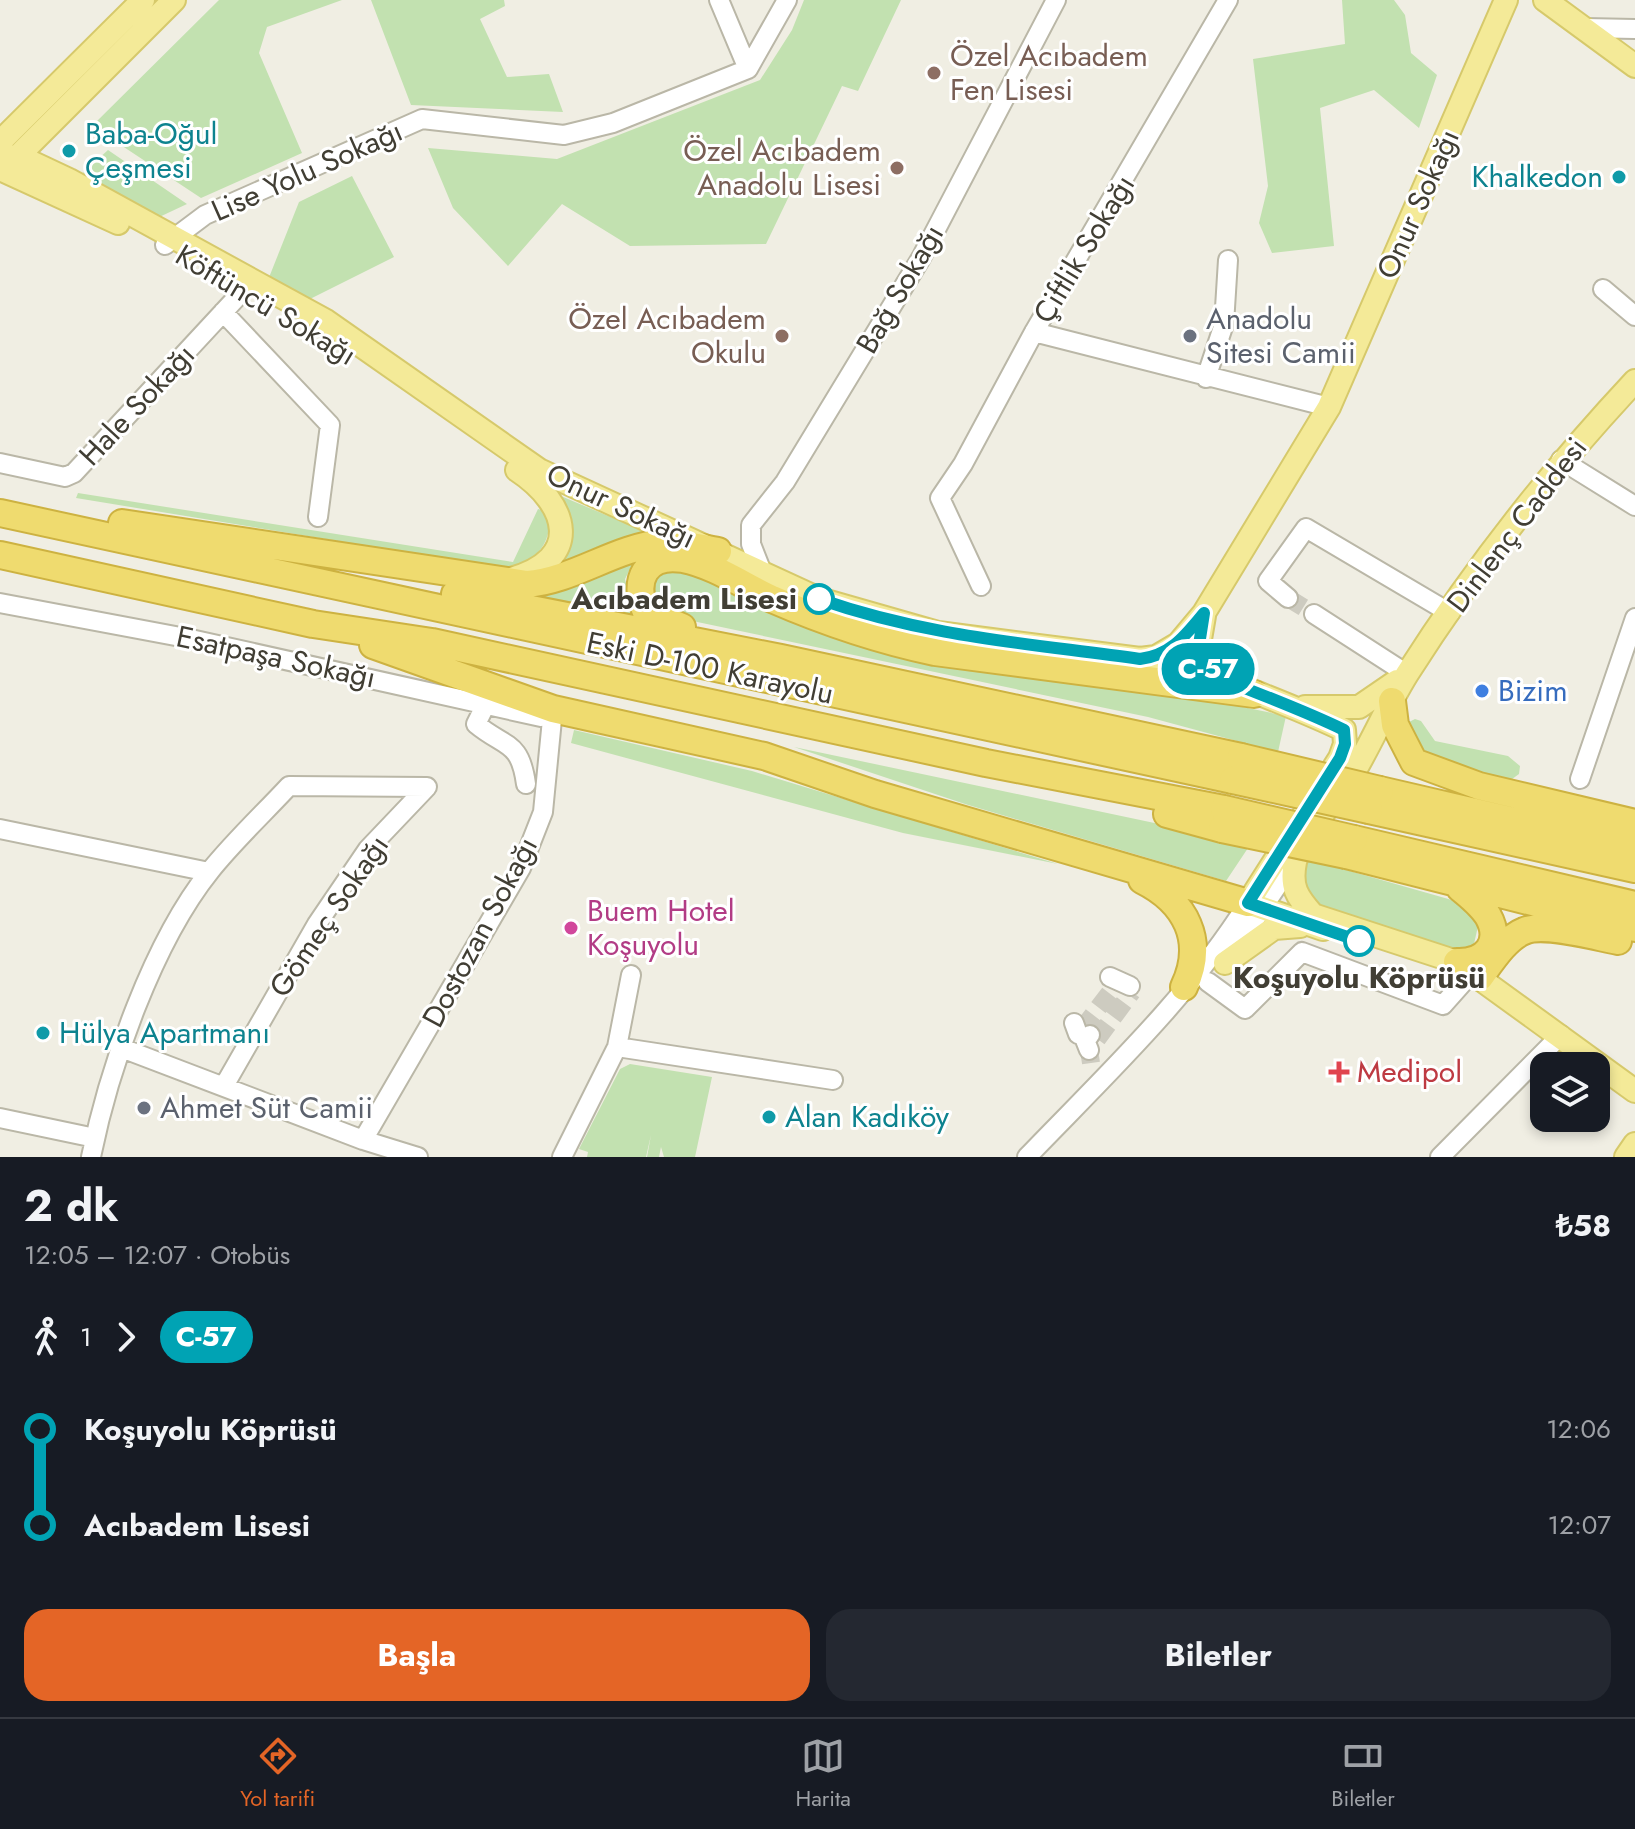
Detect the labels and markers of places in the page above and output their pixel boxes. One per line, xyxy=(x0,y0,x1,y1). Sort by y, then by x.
place label: Özel Acıbadem Fen Lisesi xyxy=(950,34,1148,111)
marker: Özel Acıbadem Fen Lisesi xyxy=(925,64,943,82)
place label: Baba-Oğul Çeşmesi xyxy=(85,112,217,189)
place label: Özel Acıbadem Anadolu Lisesi xyxy=(683,129,881,206)
marker: Baba-Oğul Çeşmesi xyxy=(60,142,78,160)
place label: Khalkedon xyxy=(1472,155,1603,198)
marker: Özel Acıbadem Anadolu Lisesi xyxy=(888,159,906,177)
marker: Khalkedon xyxy=(1610,168,1628,186)
place label: Özel Acıbadem Okulu xyxy=(568,297,766,374)
place label: Anadolu Sitesi Camii xyxy=(1206,297,1356,374)
marker: Özel Acıbadem Okulu xyxy=(773,327,791,345)
marker: Anadolu Sitesi Camii xyxy=(1181,327,1199,345)
place label: Acıbadem Lisesi xyxy=(570,577,797,620)
marker: Acıbadem Lisesi xyxy=(804,584,834,614)
place label: Bizim xyxy=(1498,669,1568,712)
marker: Bizim xyxy=(1473,682,1491,700)
place label: Buem Hotel Koşuyolu xyxy=(587,889,735,966)
marker: Buem Hotel Koşuyolu xyxy=(562,919,580,937)
marker: Koşuyolu Köprüsü xyxy=(1344,926,1374,956)
place label: Koşuyolu Köprüsü xyxy=(1233,956,1485,999)
place label: Hülya Apartmanı xyxy=(59,1011,270,1054)
marker: Hülya Apartmanı xyxy=(34,1024,52,1042)
place label: Medipol xyxy=(1357,1050,1462,1093)
marker: Medipol xyxy=(1328,1061,1350,1083)
place label: Ahmet Süt Camii xyxy=(160,1086,373,1129)
place label: Alan Kadıköy xyxy=(785,1095,950,1138)
marker: Ahmet Süt Camii xyxy=(135,1099,153,1117)
marker: Alan Kadıköy xyxy=(760,1108,778,1126)

